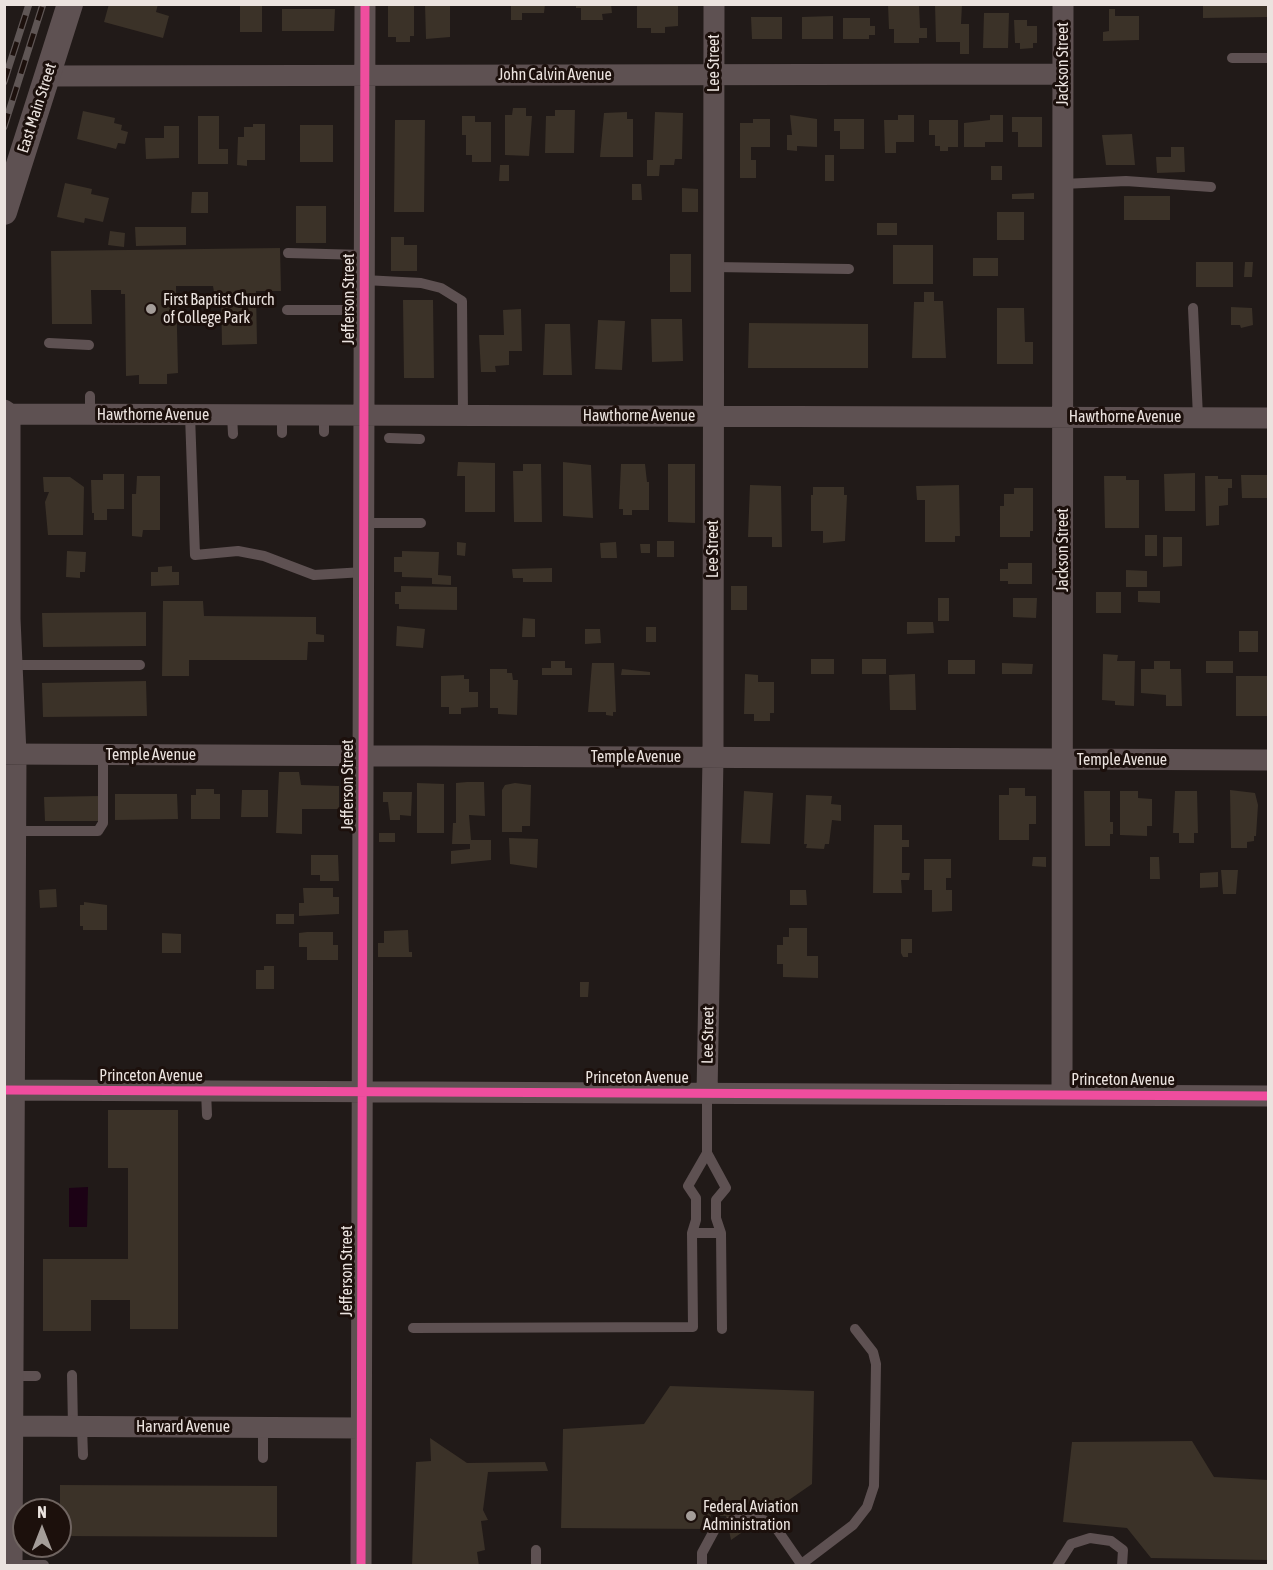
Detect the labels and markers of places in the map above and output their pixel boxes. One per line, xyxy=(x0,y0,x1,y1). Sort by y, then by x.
place label: First Baptist Church of College Park xyxy=(163,290,275,328)
marker: First Baptist Church of College Park xyxy=(144,302,158,316)
place label: Federal Aviation Administration xyxy=(703,1497,799,1535)
marker: Federal Aviation Administration xyxy=(684,1509,698,1523)

